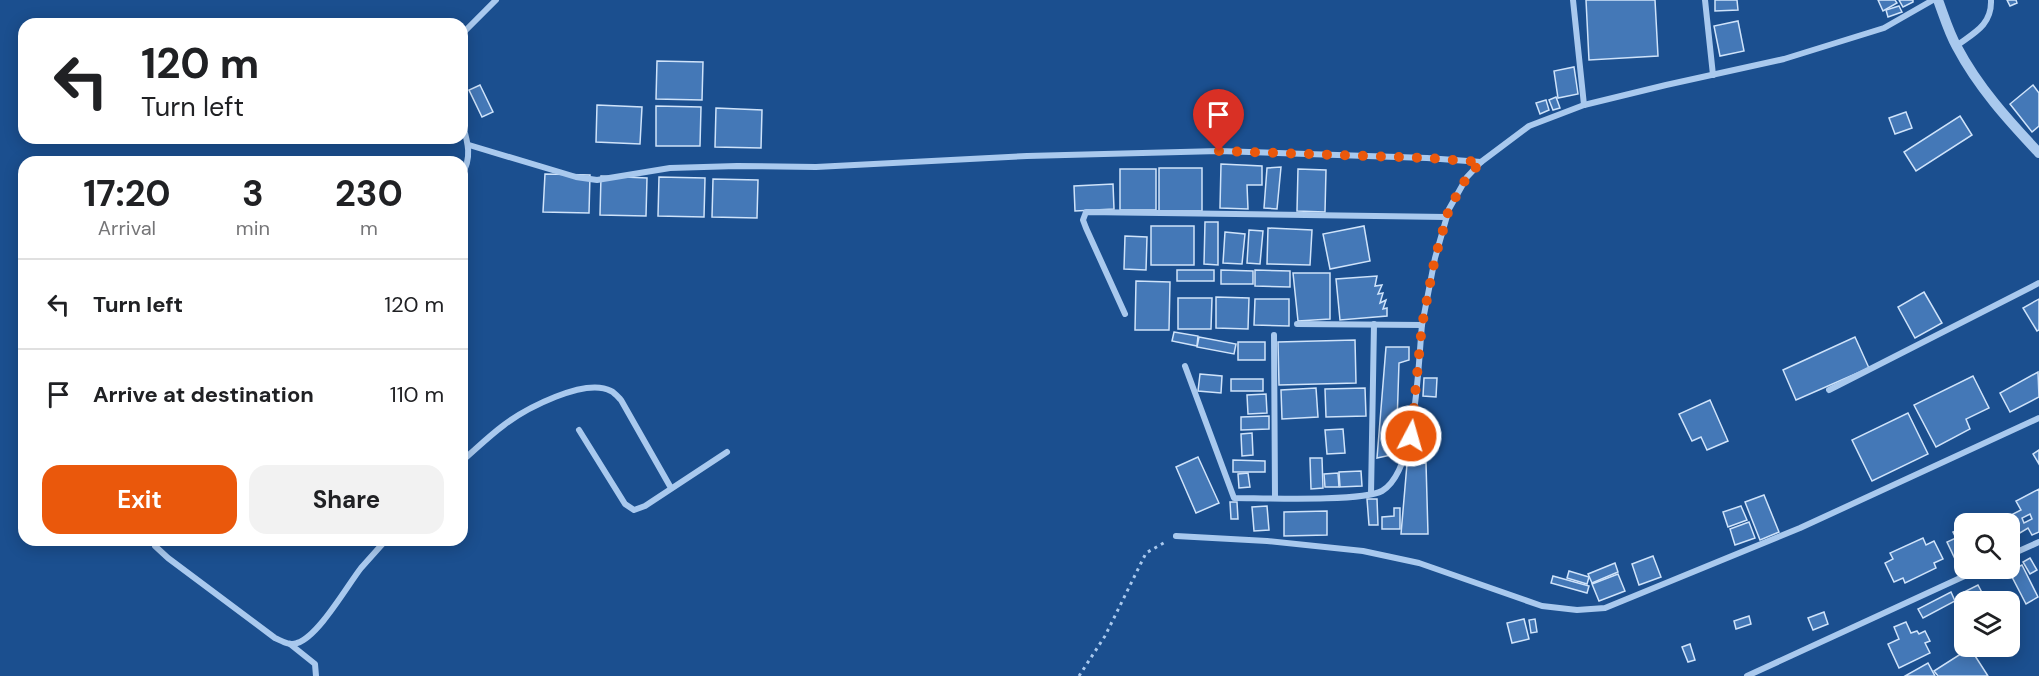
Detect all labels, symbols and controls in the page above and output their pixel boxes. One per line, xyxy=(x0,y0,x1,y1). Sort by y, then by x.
text: 120 m xyxy=(141,36,259,91)
icon: left xyxy=(42,42,120,120)
text: Turn left xyxy=(141,89,244,124)
pin xyxy=(1193,89,1244,151)
icon: arrive xyxy=(1202,98,1235,131)
text: 17:20 xyxy=(83,170,171,217)
text: 3 xyxy=(242,170,264,217)
text: 230 xyxy=(335,170,403,217)
text: Arrival xyxy=(98,215,156,241)
text: min xyxy=(236,215,270,241)
text: m xyxy=(360,215,378,241)
icon: left xyxy=(42,288,75,321)
text: Turn left xyxy=(93,290,183,319)
text: 120 m xyxy=(384,290,444,319)
icon: arrive xyxy=(42,378,75,411)
text: Arrive at destination xyxy=(93,380,314,409)
text: 110 m xyxy=(390,380,444,409)
position arrow xyxy=(1379,404,1443,468)
button: Exit xyxy=(42,465,237,534)
button: Share xyxy=(249,465,444,534)
map controls xyxy=(1954,513,2020,657)
button: search xyxy=(1954,513,2020,579)
button: layers xyxy=(1954,591,2020,657)

